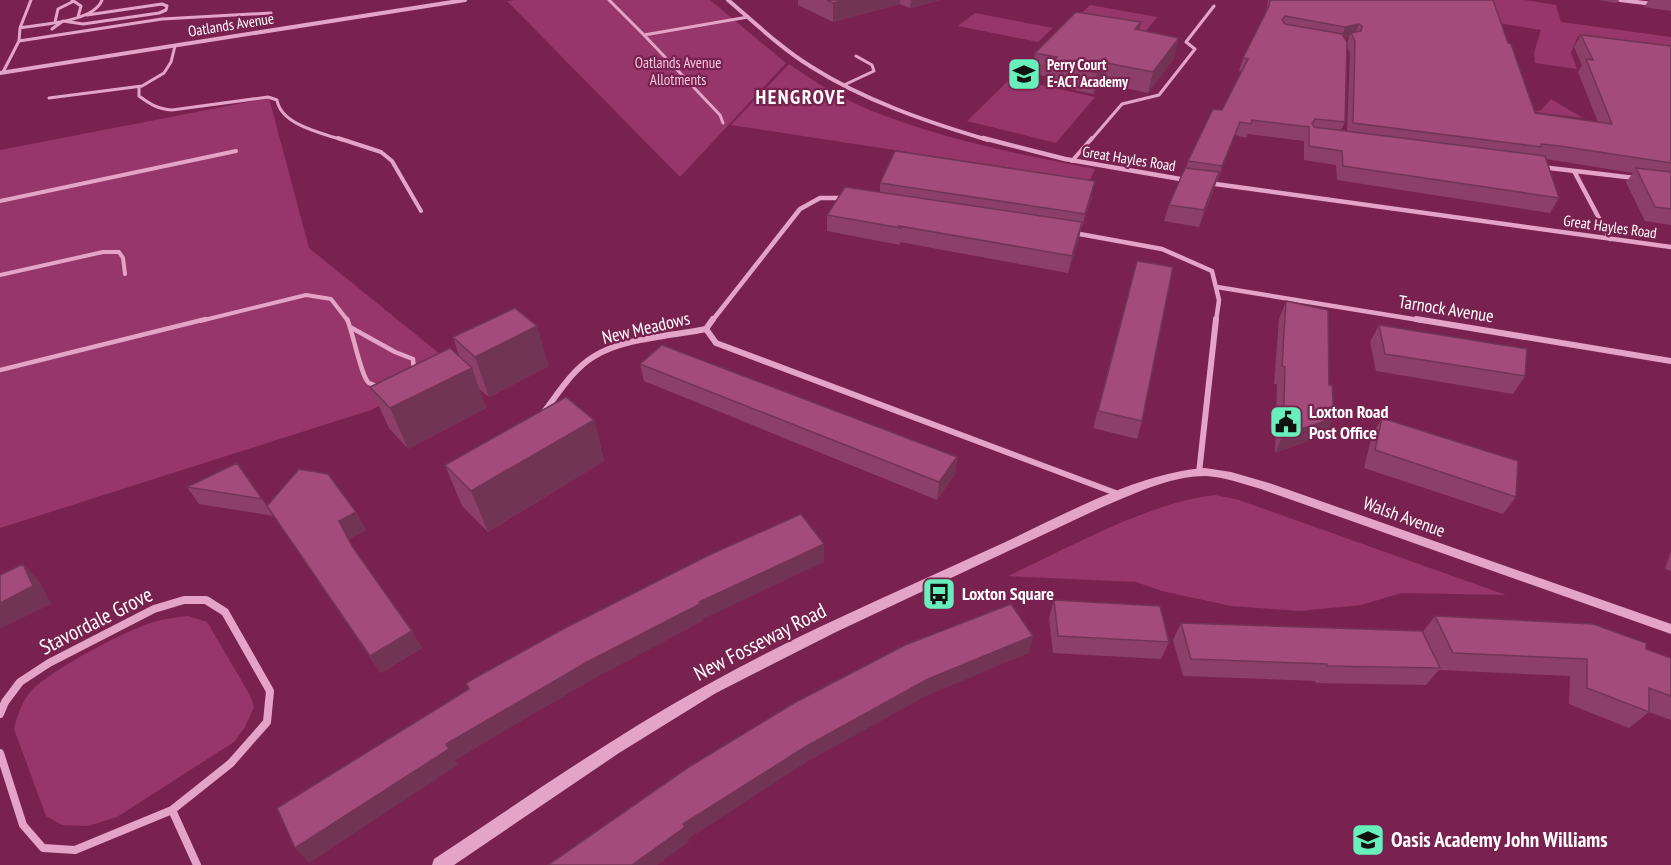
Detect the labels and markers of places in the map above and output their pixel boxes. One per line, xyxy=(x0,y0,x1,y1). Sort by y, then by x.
place label: Perry Court E-ACT Academy xyxy=(1047,55,1129,91)
school or university icon: Perry Court E-ACT Academy xyxy=(1006,56,1042,92)
place label: Loxton Road Post Office xyxy=(1309,400,1389,444)
public building icon: Loxton Road Post Office xyxy=(1268,404,1304,440)
bus stop icon: Loxton Square xyxy=(921,576,957,612)
place label: Loxton Square xyxy=(962,582,1054,605)
school or university icon: Oasis Academy John Williams xyxy=(1350,822,1386,858)
place label: Oasis Academy John Williams xyxy=(1391,826,1608,853)

